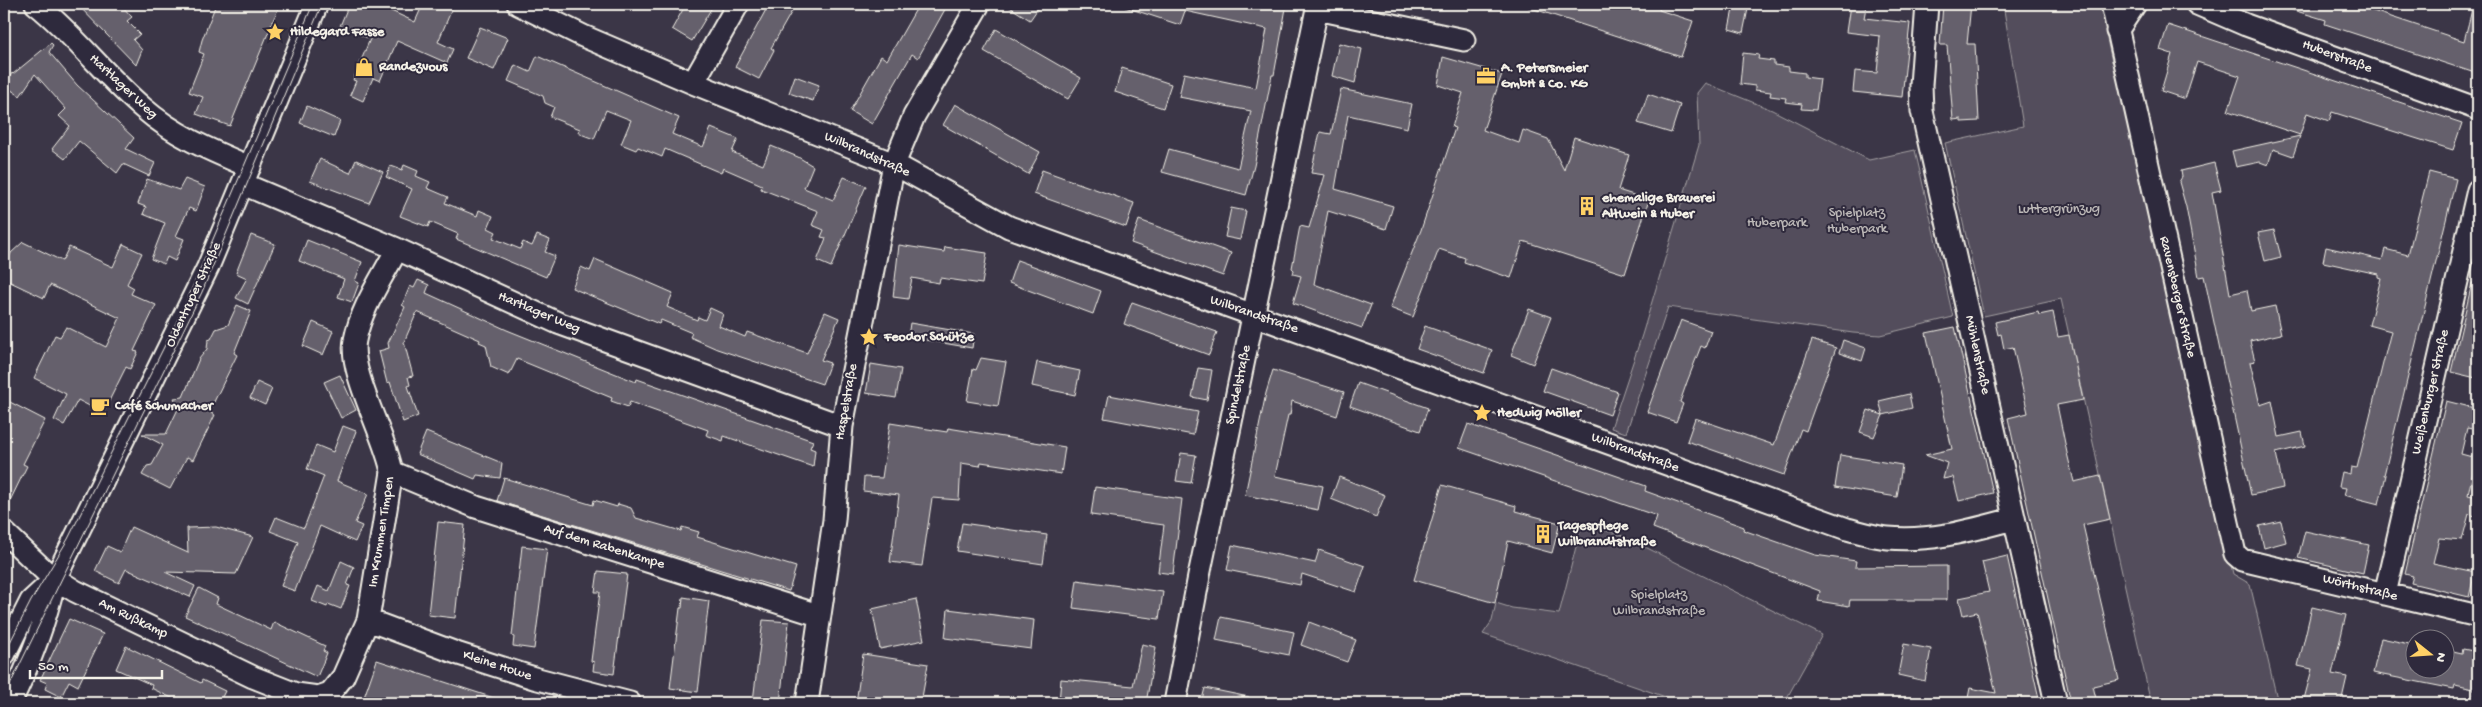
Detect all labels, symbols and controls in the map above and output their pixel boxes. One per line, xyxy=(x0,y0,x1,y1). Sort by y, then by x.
place icon: Hildegard Fasse xyxy=(264,21,286,43)
place label: Hildegard Fasse xyxy=(290,24,385,41)
street label: Huberstraße xyxy=(2300,36,2375,78)
street label: Hartlager Weg xyxy=(85,51,161,123)
shop icon: Randezvous xyxy=(353,56,375,78)
place label: Randezvous xyxy=(378,59,448,76)
place label: A. Petersmeier GmbH & Co. KG xyxy=(1500,60,1589,93)
office icon: A. Petersmeier GmbH & Co. KG xyxy=(1475,65,1497,87)
street label: Wilbrandstraße xyxy=(821,128,913,182)
place label: ehemalige Brauerei Altwein & Huber xyxy=(1601,190,1715,223)
building icon: ehemalige Brauerei Altwein & Huber xyxy=(1576,195,1598,217)
park label: Luttergrünzug xyxy=(2018,201,2100,218)
park label: Spielplatz Huberpark xyxy=(1827,205,1889,238)
park label: Huberpark xyxy=(1747,215,1809,232)
street label: Ravensberger Straße xyxy=(2155,235,2199,360)
street label: Oldentruper Straße xyxy=(162,239,226,350)
street label: Hartlager Weg xyxy=(495,288,583,338)
street label: Wilbrandstraße xyxy=(1208,292,1301,338)
street label: Mühlenstraße xyxy=(1960,314,1994,397)
place icon: Feodor Schütze xyxy=(858,326,880,348)
street label: Weißenburger Straße xyxy=(2408,327,2454,456)
place label: Feodor Schütze xyxy=(883,329,975,346)
street label: Spindelstraße xyxy=(1222,343,1256,426)
street label: Haspelstraße xyxy=(832,362,862,442)
cafe icon: Café Schumacher xyxy=(89,395,111,417)
place label: Café Schumacher xyxy=(114,398,215,415)
place icon: Hedwig Möller xyxy=(1471,402,1493,424)
place label: Hedwig Möller xyxy=(1497,405,1583,422)
street label: Wilbrandstraße xyxy=(1589,429,1682,477)
street label: Im Krummen Timpen xyxy=(365,475,399,589)
place label: Tagespflege Wilbrandtstraße xyxy=(1557,518,1657,551)
street label: Auf dem Rabenkampe xyxy=(541,521,667,574)
building icon: Tagespflege Wilbrandtstraße xyxy=(1532,523,1554,545)
street label: Wörthstraße xyxy=(2321,570,2400,606)
park label: Spielplatz Wilbrandstraße xyxy=(1613,587,1706,620)
street label: Am Rußkamp xyxy=(96,595,170,643)
north arrow xyxy=(2404,630,2454,680)
scale bar xyxy=(30,647,162,679)
street label: Kleine Howe xyxy=(460,647,534,685)
text: N xyxy=(2431,650,2450,664)
text: 50 m xyxy=(38,658,69,676)

